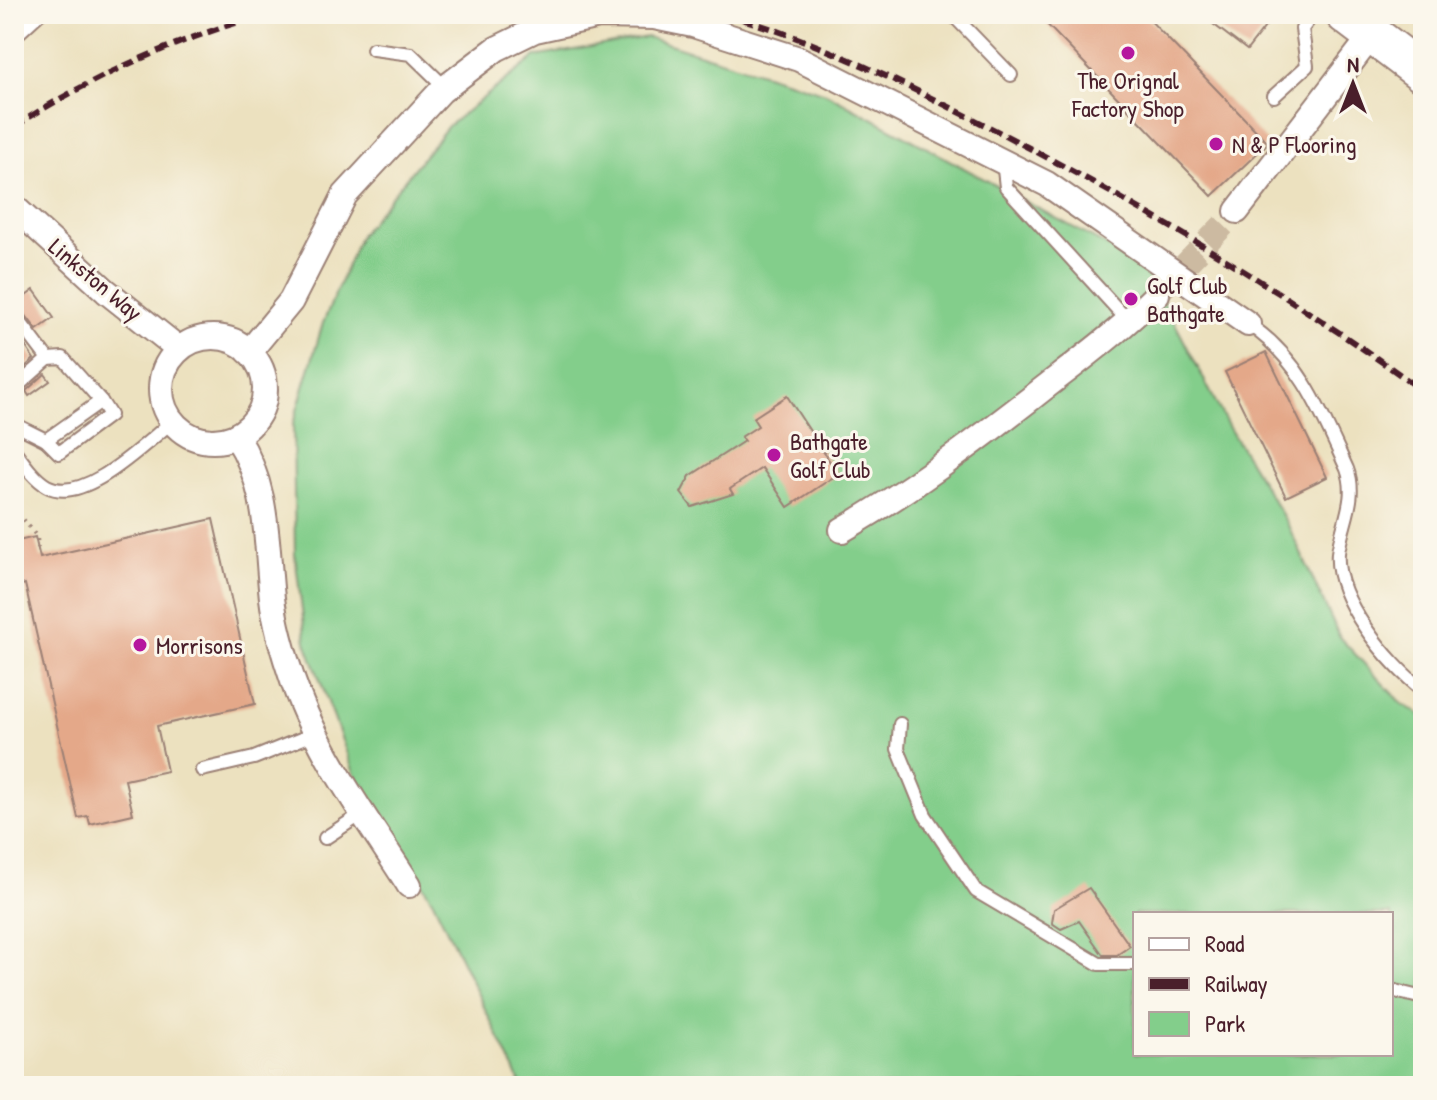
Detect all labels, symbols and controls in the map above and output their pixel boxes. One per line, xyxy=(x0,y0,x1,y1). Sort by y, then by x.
marker: The Orignal Factory Shop xyxy=(1119,44,1137,62)
north arrow xyxy=(1313,44,1393,124)
text: N xyxy=(1347,49,1359,79)
place label: The Orignal Factory Shop xyxy=(1071,64,1184,124)
place label: N & P Flooring xyxy=(1232,128,1356,160)
marker: N & P Flooring xyxy=(1207,135,1225,153)
street label: Linkston Way xyxy=(42,230,150,328)
place label: Golf Club Bathgate xyxy=(1147,269,1228,329)
marker: Golf Club Bathgate xyxy=(1122,290,1140,308)
place label: Bathgate Golf Club xyxy=(790,425,871,485)
marker: Bathgate Golf Club xyxy=(765,446,783,464)
place label: Morrisons xyxy=(156,629,243,661)
marker: Morrisons xyxy=(131,636,149,654)
legend xyxy=(1133,912,1393,1056)
text: Road xyxy=(1205,927,1244,959)
text: Railway xyxy=(1205,967,1268,999)
text: Park xyxy=(1205,1007,1245,1039)

